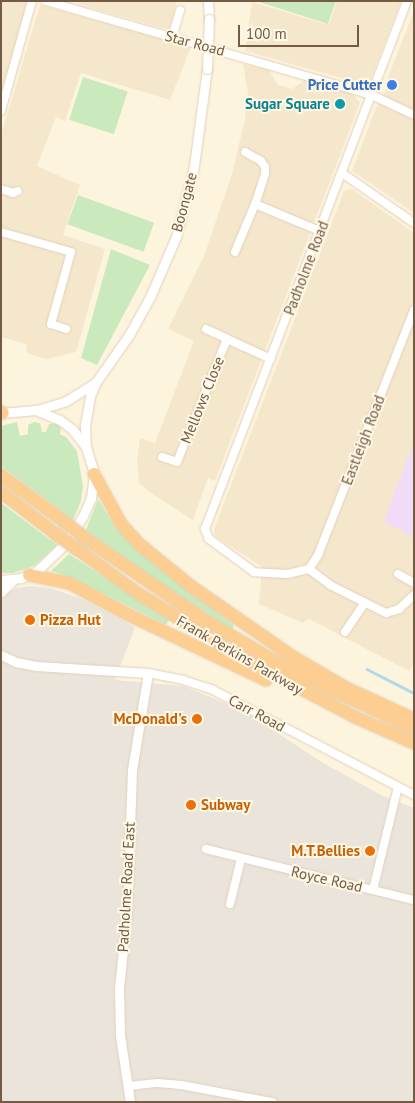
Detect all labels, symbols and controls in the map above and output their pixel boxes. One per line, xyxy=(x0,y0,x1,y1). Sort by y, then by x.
scale bar xyxy=(240,15,361,47)
text: 100 m xyxy=(246,24,287,43)
street label: Star Road xyxy=(163,26,227,60)
place label: Price Cutter xyxy=(307,76,382,94)
marker: Price Cutter xyxy=(386,79,398,91)
place label: Sugar Square xyxy=(245,95,330,113)
marker: Sugar Square xyxy=(334,98,346,110)
street label: Boongate xyxy=(167,170,201,234)
street label: Padholme Road xyxy=(280,218,332,318)
street label: Mellows Close xyxy=(176,354,228,446)
street label: Eastleigh Road xyxy=(338,392,388,488)
place label: Pizza Hut xyxy=(40,611,101,629)
street label: Frank Perkins Parkway xyxy=(174,611,306,699)
marker: Pizza Hut xyxy=(24,614,36,626)
street label: Carr Road xyxy=(226,691,288,735)
place label: McDonald's xyxy=(114,710,187,728)
marker: McDonald's xyxy=(191,713,203,725)
place label: Subway xyxy=(201,796,250,814)
marker: Subway xyxy=(185,799,197,811)
street label: Padholme Road East xyxy=(114,821,138,953)
place label: M.T.Bellies xyxy=(291,842,360,860)
marker: M.T.Bellies xyxy=(364,845,376,857)
street label: Royce Road xyxy=(290,862,364,896)

